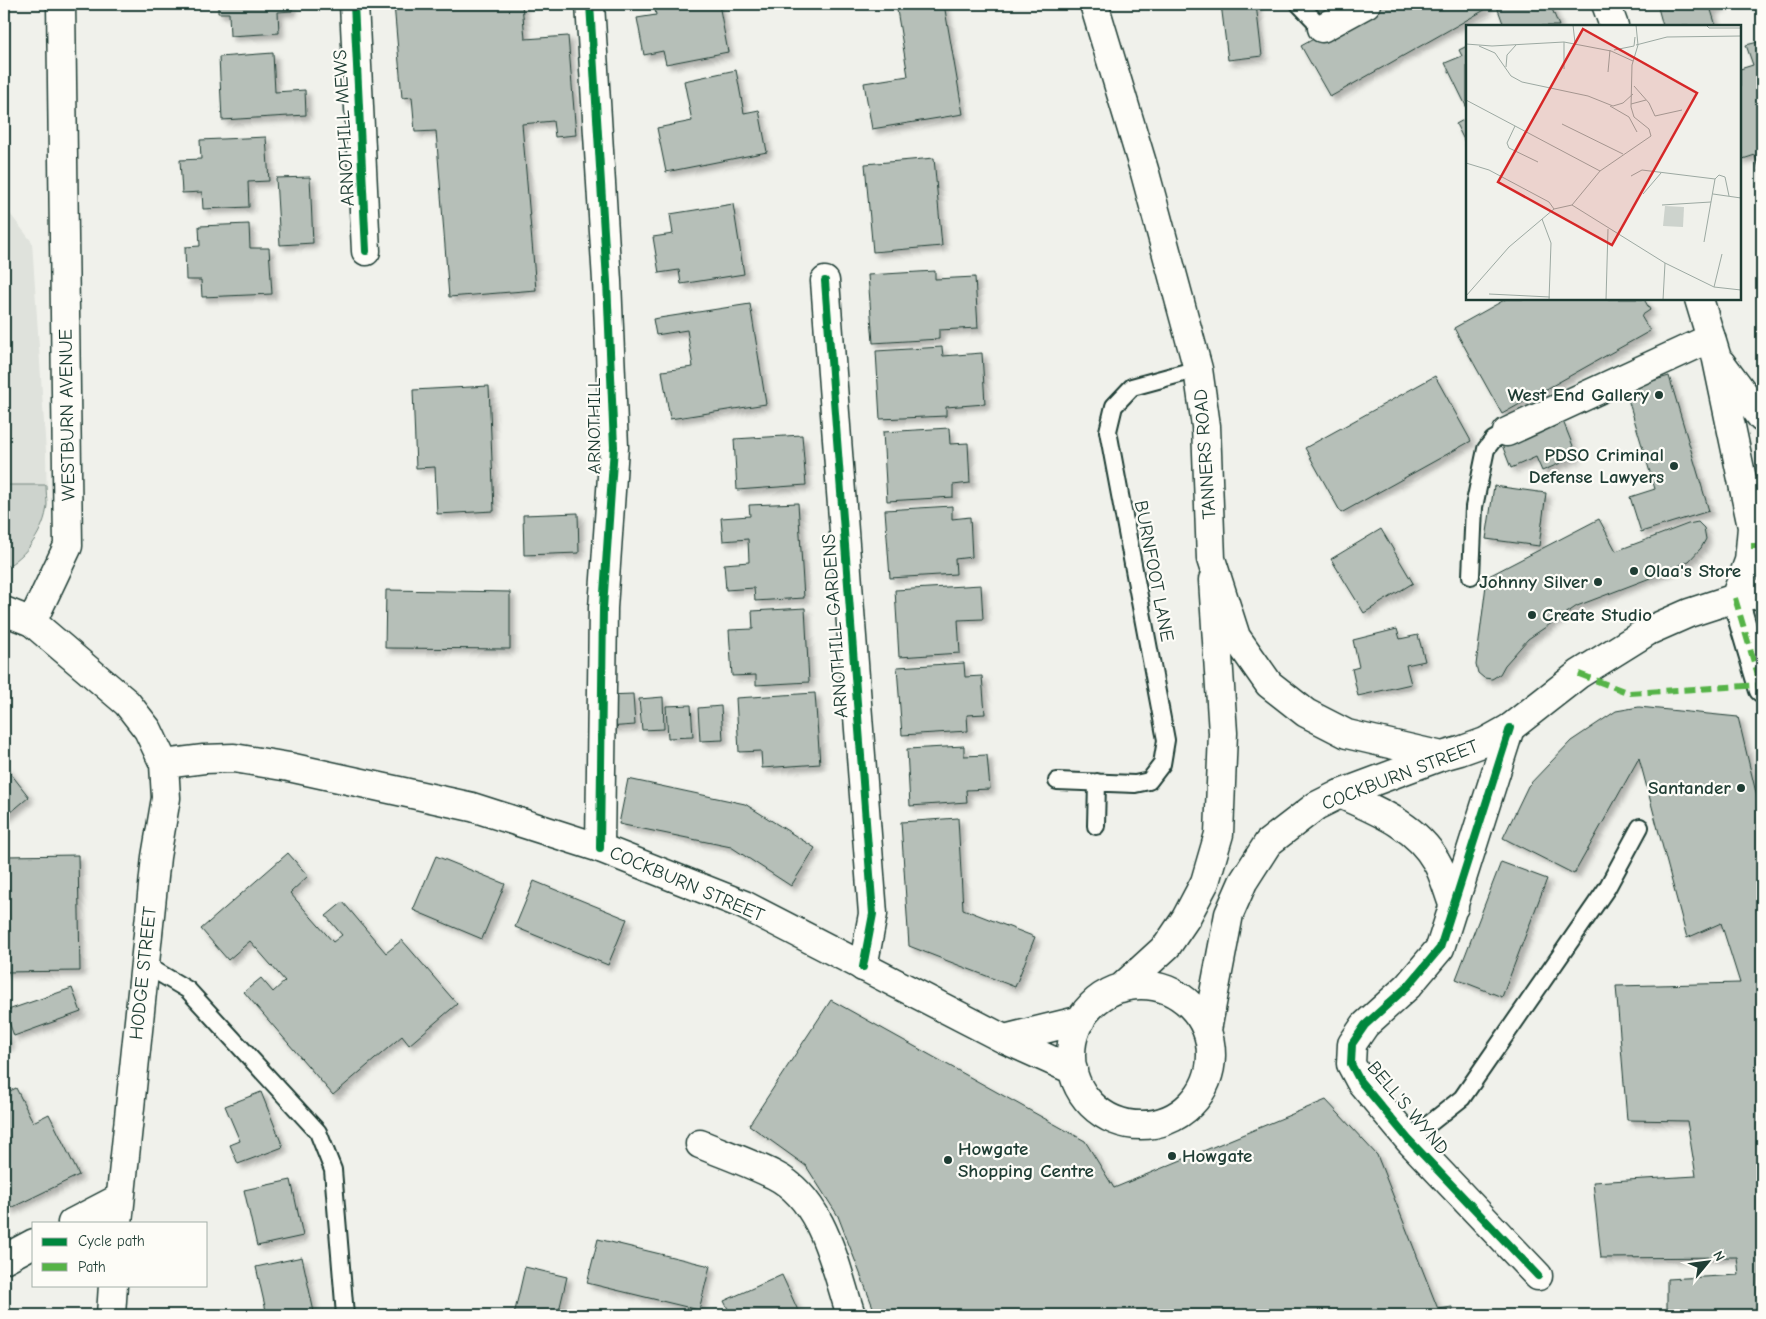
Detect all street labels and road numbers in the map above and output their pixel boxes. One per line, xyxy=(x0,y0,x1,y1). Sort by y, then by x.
street label: ARNOTHILL MEWS xyxy=(329,49,359,207)
street label: WESTBURN AVENUE xyxy=(54,329,80,501)
street label: ARNOTHILL xyxy=(583,377,605,474)
street label: TANNERS ROAD xyxy=(1189,388,1221,520)
street label: BURNFOOT LANE xyxy=(1130,498,1178,644)
street label: ARNOTHILL GARDENS xyxy=(818,533,852,719)
street label: COCKBURN STREET xyxy=(1319,735,1481,815)
street label: COCKBURN STREET xyxy=(606,841,768,927)
street label: HODGE STREET xyxy=(125,905,161,1041)
street label: BELL'S WYND xyxy=(1363,1057,1453,1159)

